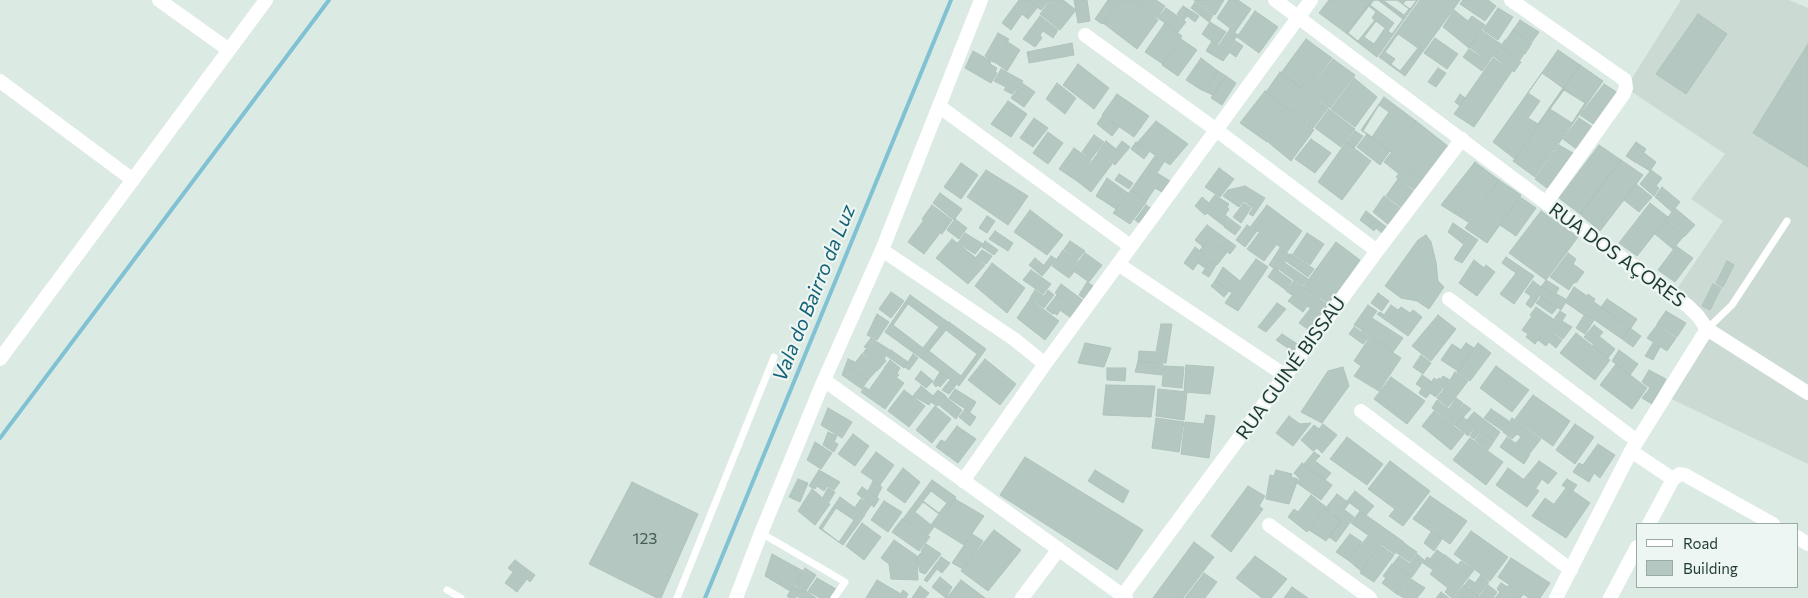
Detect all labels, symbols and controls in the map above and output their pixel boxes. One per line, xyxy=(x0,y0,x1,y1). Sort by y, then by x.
street label: RUA DOS AÇORES xyxy=(1544,198,1690,312)
water label: Vala do Bairro da Luz xyxy=(768,201,860,385)
street label: RUA GUINÉ BISSAU xyxy=(1232,292,1350,444)
legend xyxy=(1636,523,1798,588)
house number: 123 xyxy=(633,529,657,549)
text: Road xyxy=(1683,534,1718,552)
text: Building xyxy=(1683,559,1738,577)

